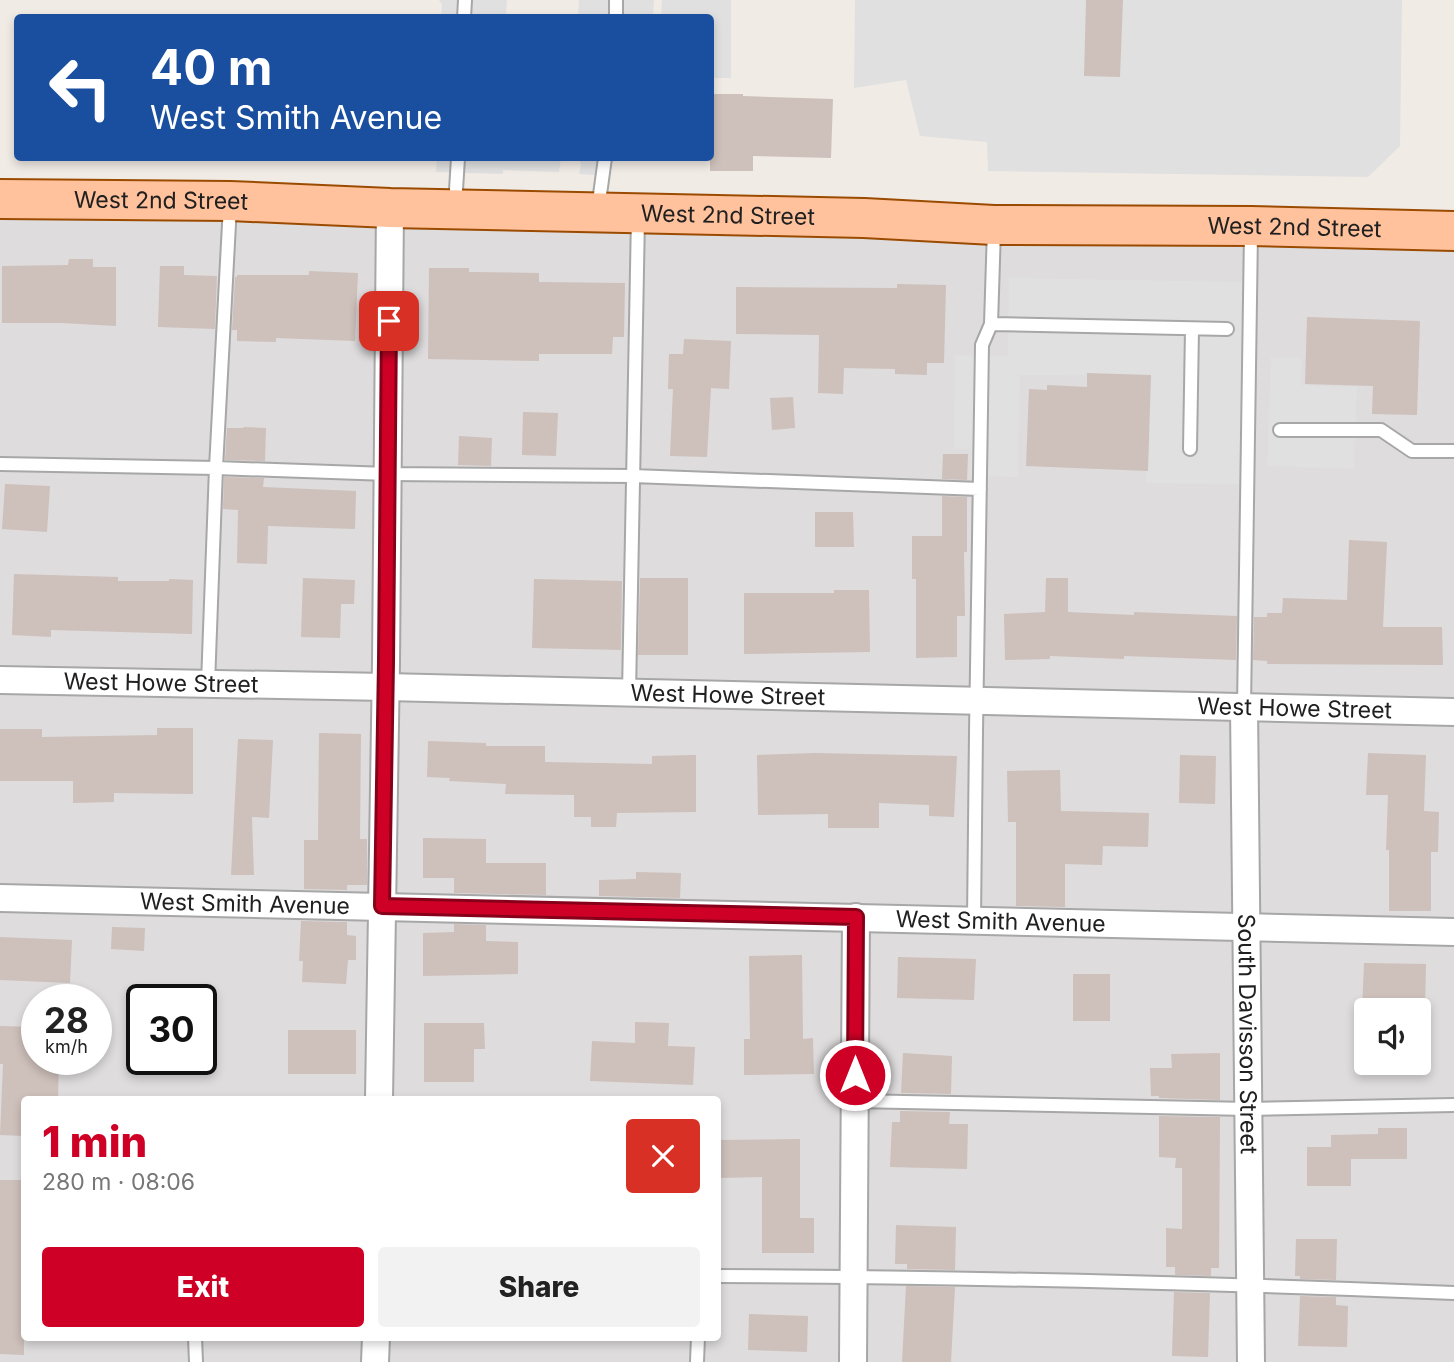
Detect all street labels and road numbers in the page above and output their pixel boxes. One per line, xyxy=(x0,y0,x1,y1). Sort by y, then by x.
street label: West 2nd Street xyxy=(74,186,249,216)
street label: West 2nd Street xyxy=(640,199,816,231)
street label: West 2nd Street xyxy=(1207,212,1382,243)
street label: West Howe Street xyxy=(63,667,259,699)
street label: West Howe Street xyxy=(630,679,826,711)
street label: West Howe Street xyxy=(1197,692,1393,725)
street label: West Smith Avenue xyxy=(140,887,350,920)
street label: West Smith Avenue xyxy=(895,905,1106,938)
street label: South Davisson Street xyxy=(1232,914,1263,1155)

